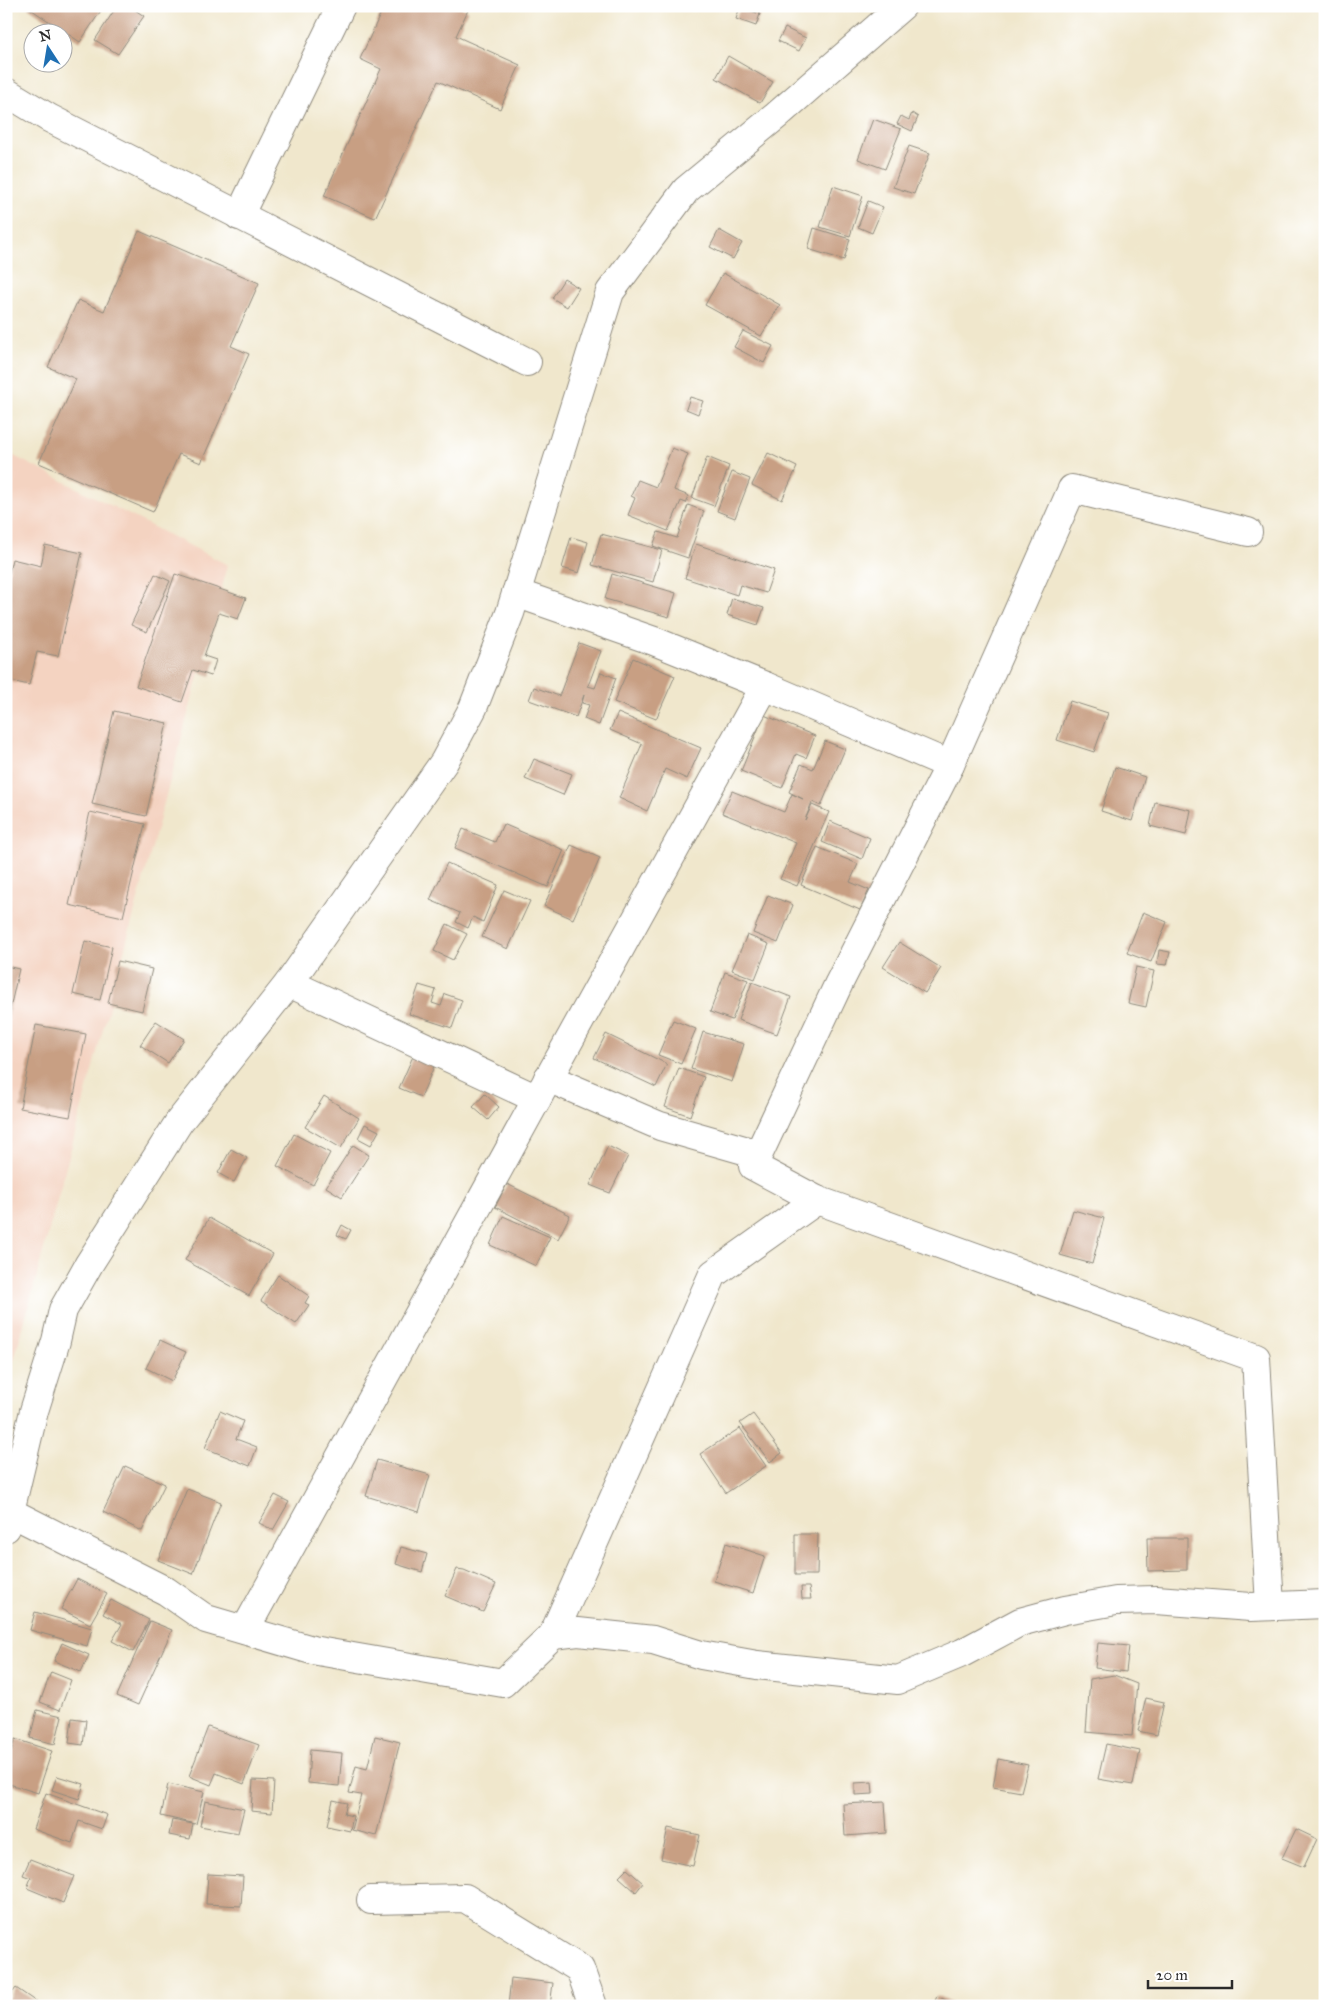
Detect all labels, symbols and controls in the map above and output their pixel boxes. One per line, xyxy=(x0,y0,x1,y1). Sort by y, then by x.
north arrow xyxy=(22,22,72,72)
text: N xyxy=(38,26,53,45)
scale bar xyxy=(1148,1957,1232,1989)
text: 20 m xyxy=(1156,1966,1188,1984)

